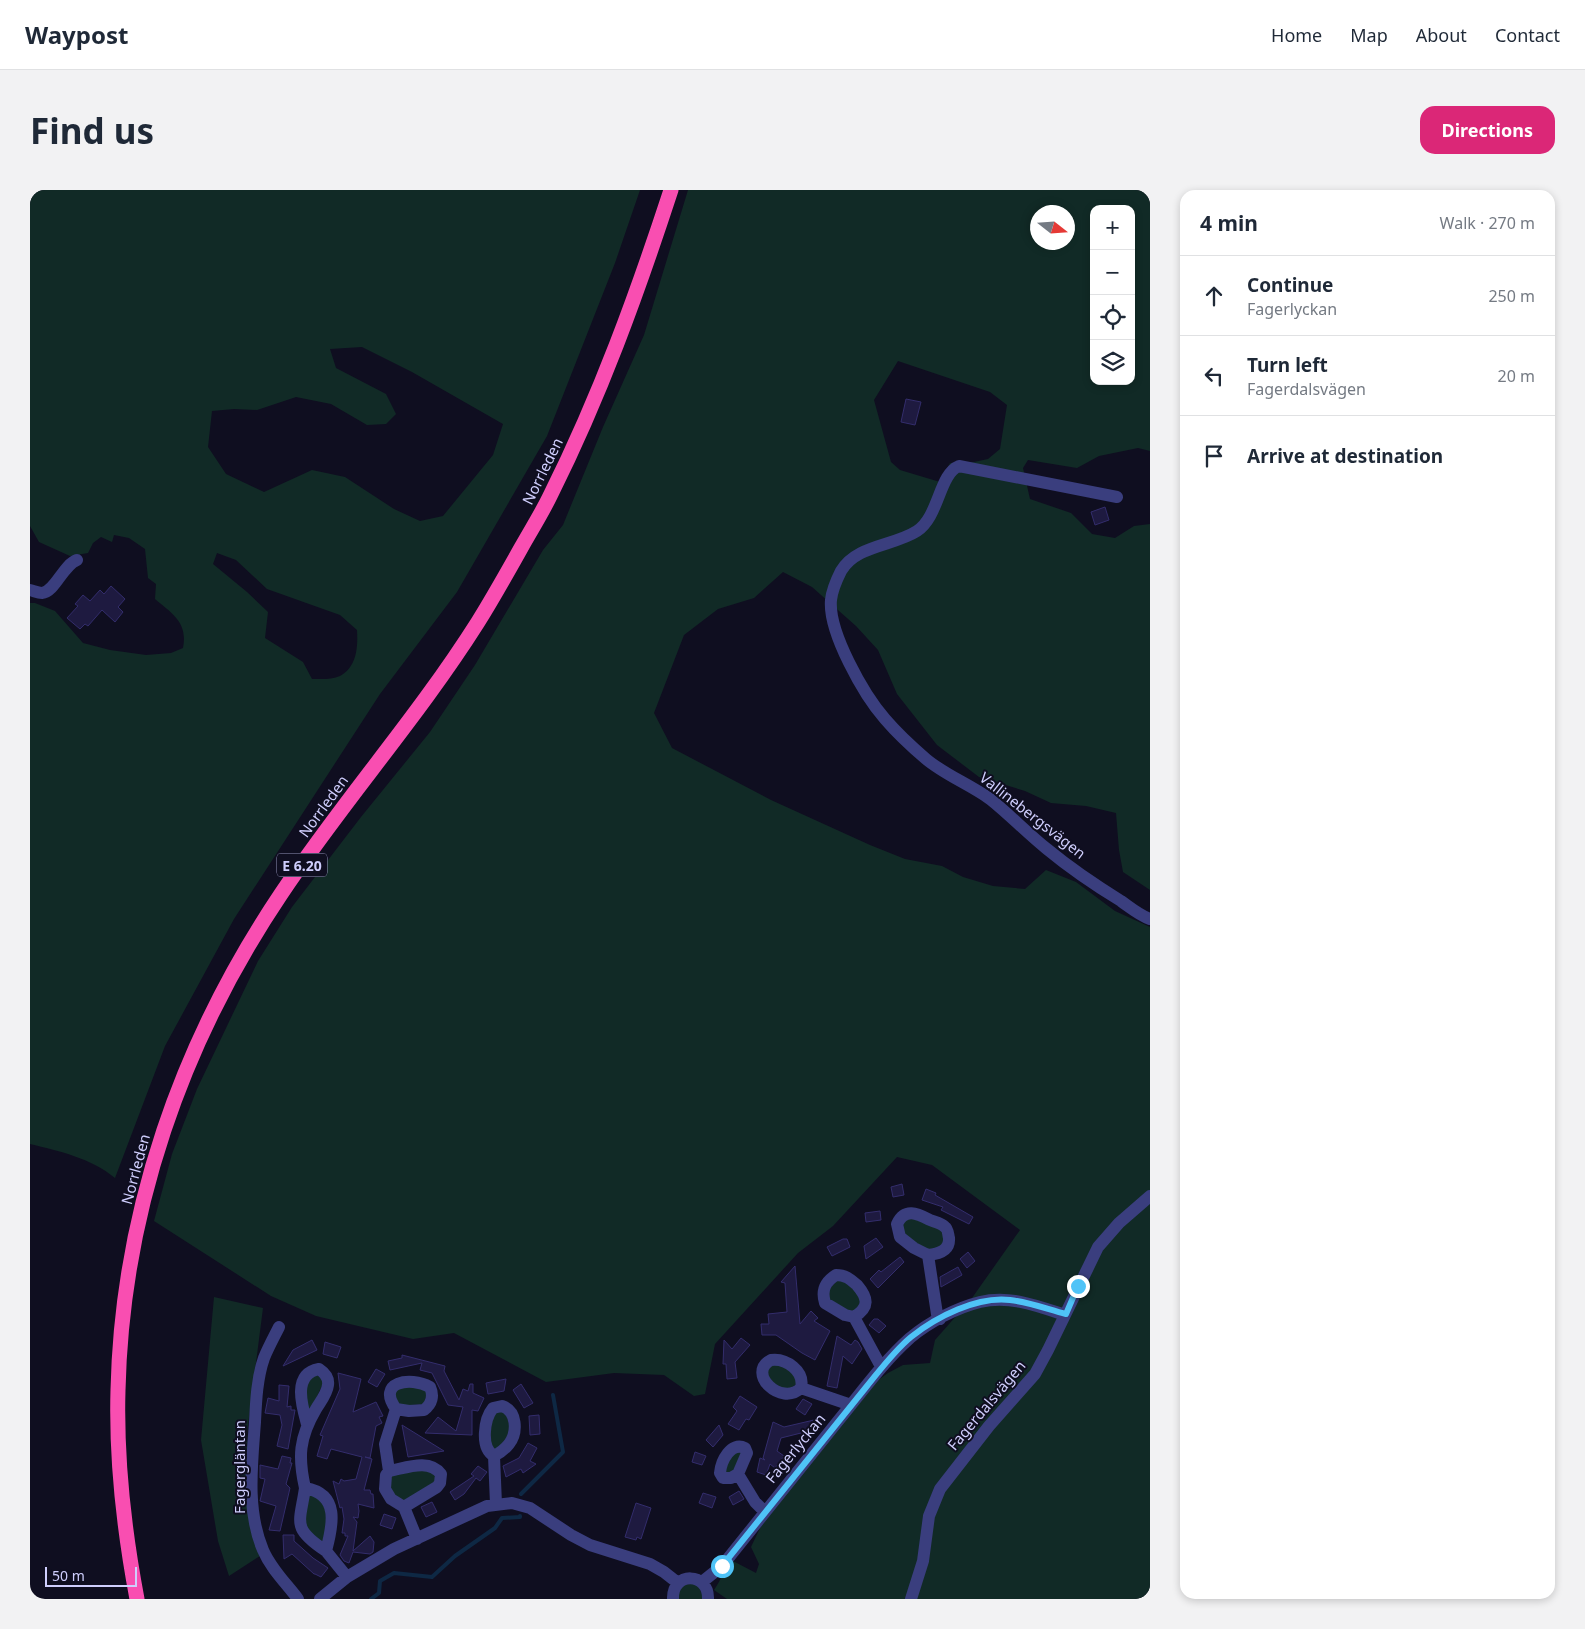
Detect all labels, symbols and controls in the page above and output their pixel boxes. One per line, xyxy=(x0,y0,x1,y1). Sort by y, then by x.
text: Waypost xyxy=(25,18,128,51)
text: Home xyxy=(1271,23,1322,47)
text: Map xyxy=(1350,23,1388,47)
text: About xyxy=(1416,23,1467,47)
text: Contact xyxy=(1495,23,1560,47)
button: Directions xyxy=(1420,106,1555,154)
text: Find us xyxy=(30,107,154,154)
north arrow xyxy=(1030,205,1075,250)
map controls xyxy=(1090,205,1135,385)
button: + xyxy=(1090,205,1135,250)
text: 4 min xyxy=(1200,209,1258,237)
text: Walk · 270 m xyxy=(1440,212,1535,234)
button: − xyxy=(1090,250,1135,295)
text: Continue xyxy=(1247,272,1333,298)
icon: ahead xyxy=(1200,282,1228,310)
text: 250 m xyxy=(1488,285,1535,307)
button: locate xyxy=(1090,295,1135,340)
text: Fagerlyckan xyxy=(1247,298,1337,320)
button: layers xyxy=(1090,340,1135,385)
text: Turn left xyxy=(1247,352,1328,378)
icon: left xyxy=(1200,362,1228,390)
text: 20 m xyxy=(1498,365,1535,387)
text: Fagerdalsvägen xyxy=(1247,378,1366,400)
street label: Norrleden xyxy=(517,434,567,508)
icon: arrive xyxy=(1200,442,1228,470)
text: Arrive at destination xyxy=(1247,443,1443,469)
street label: Vallinebergsvägen xyxy=(976,767,1090,863)
street label: Norrleden xyxy=(294,771,352,841)
road number: E 6.20 xyxy=(277,854,327,876)
street label: Norrleden xyxy=(116,1132,154,1206)
route end xyxy=(1067,1275,1090,1298)
street label: Fagerdalsvägen xyxy=(943,1356,1029,1454)
street label: Fagerlyckan xyxy=(761,1409,829,1487)
street label: Fagergläntan xyxy=(229,1420,249,1514)
route start xyxy=(711,1555,734,1578)
scale bar xyxy=(45,1564,138,1587)
text: 50 m xyxy=(52,1566,85,1585)

